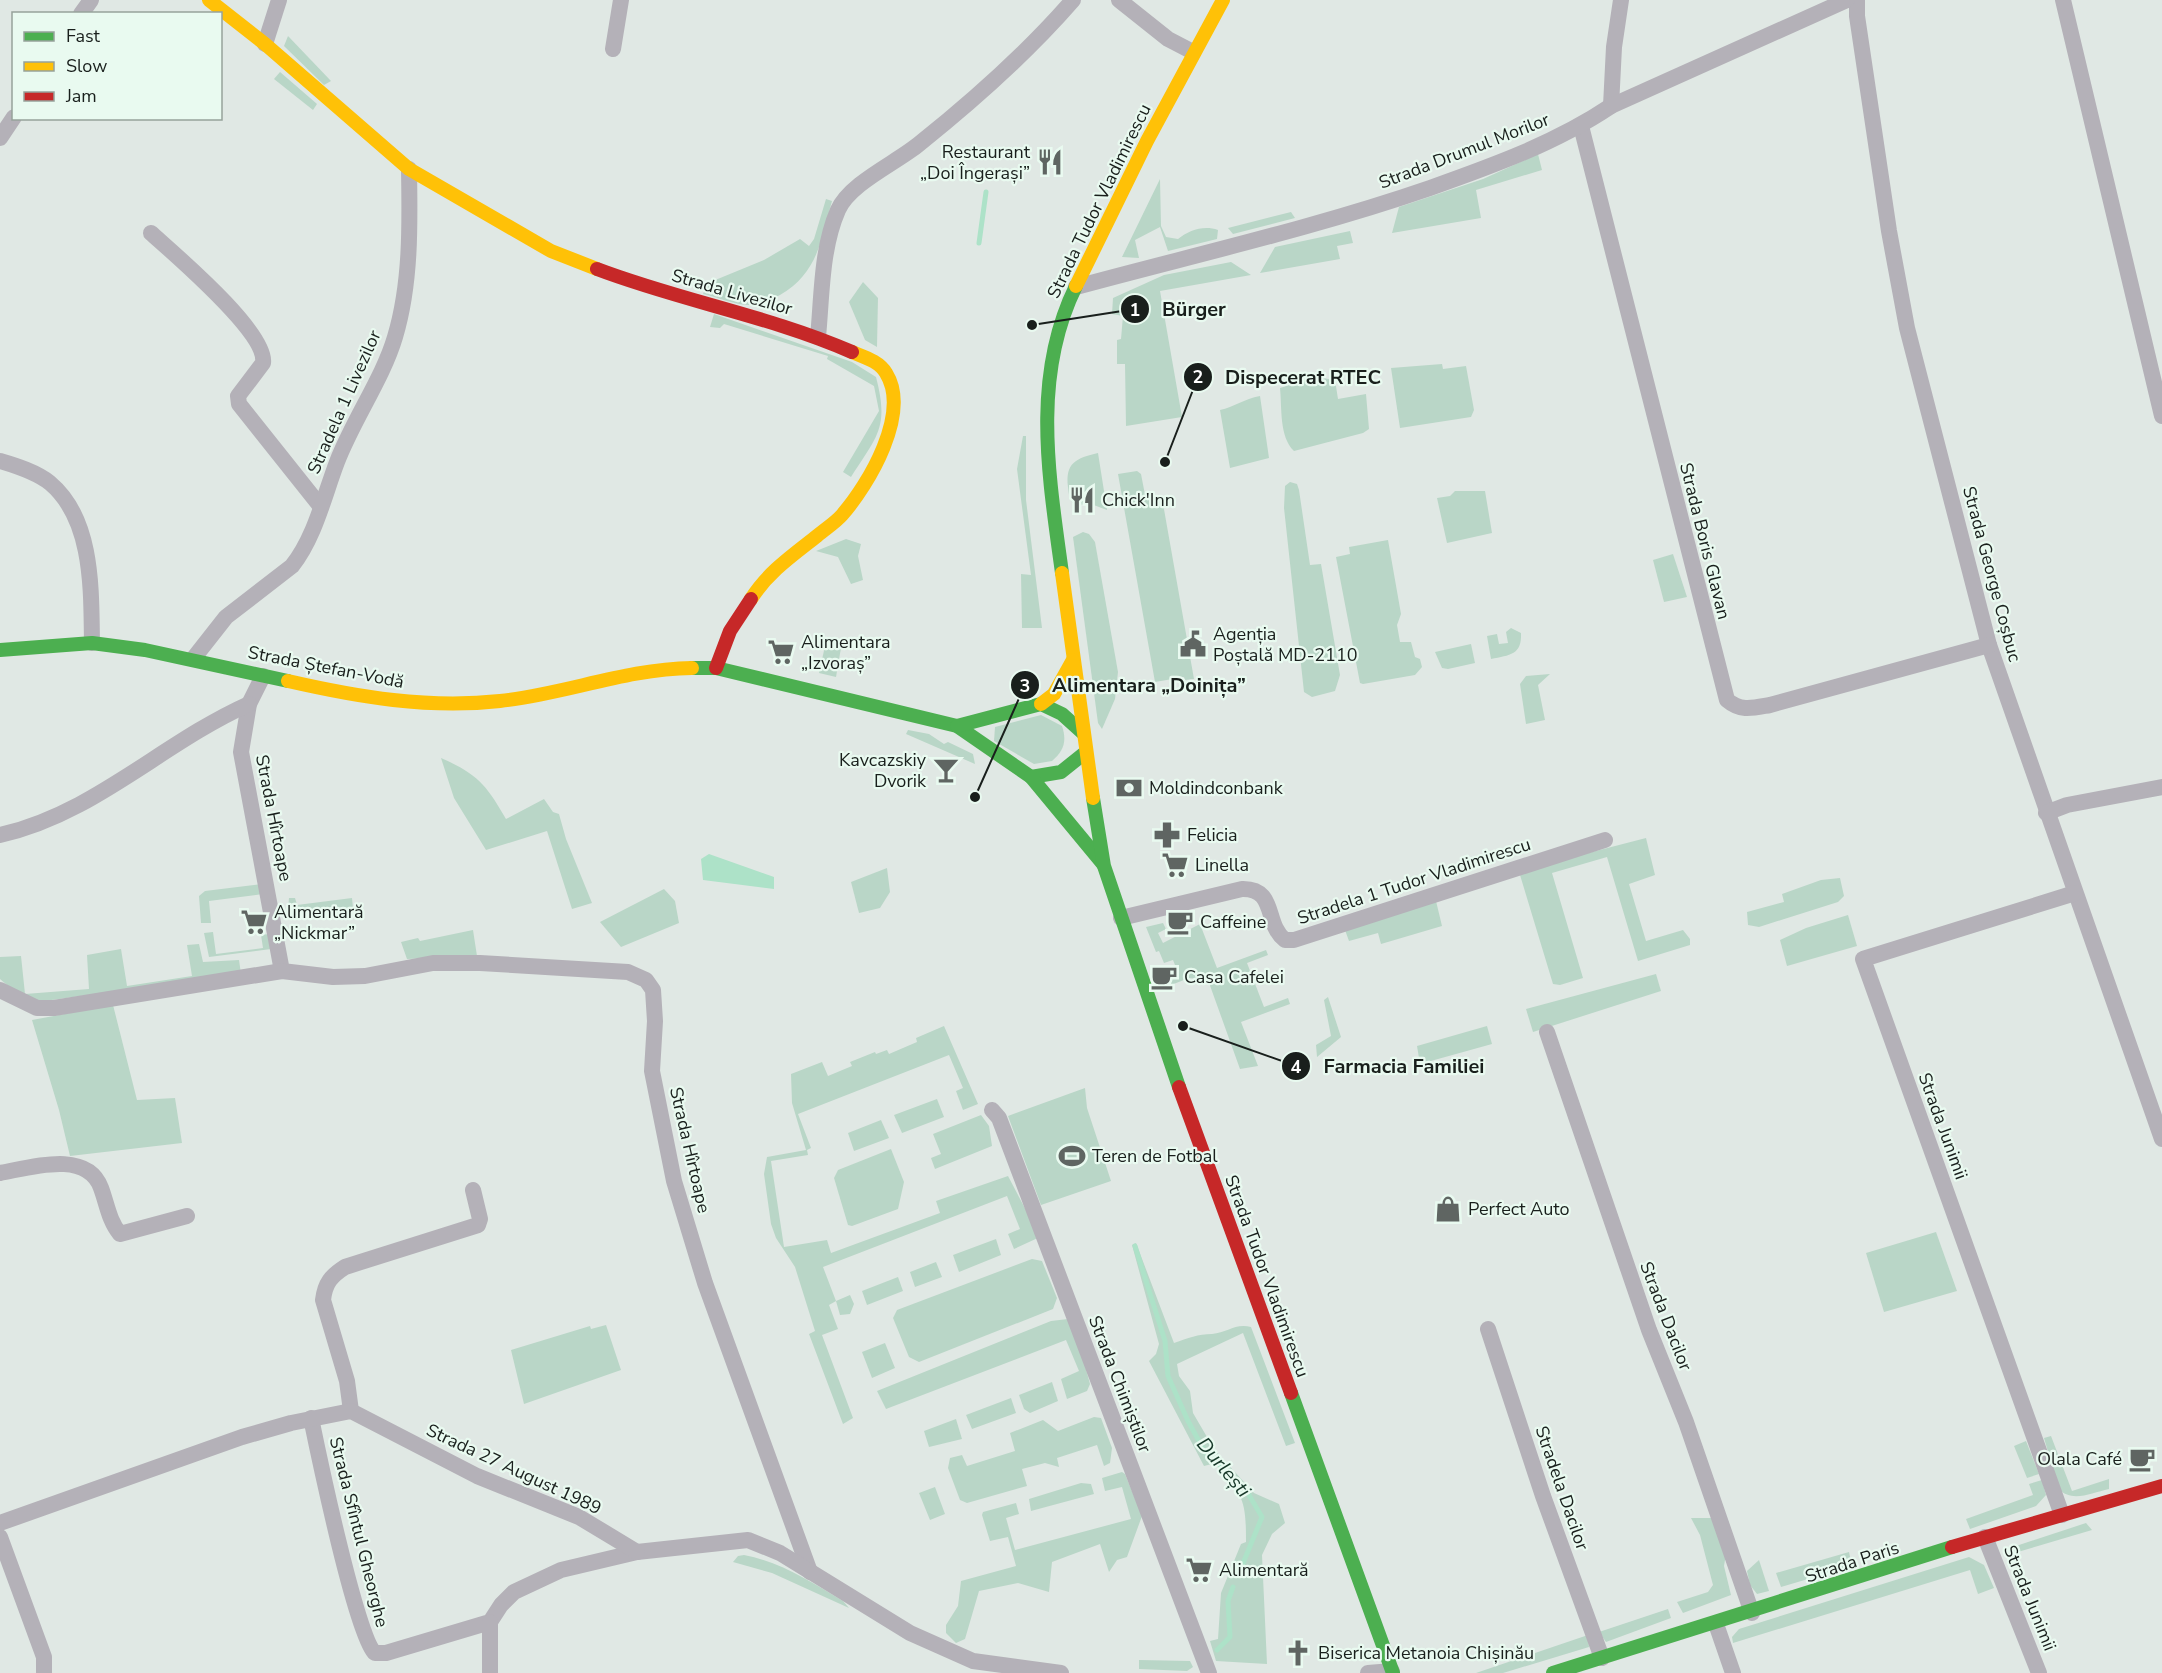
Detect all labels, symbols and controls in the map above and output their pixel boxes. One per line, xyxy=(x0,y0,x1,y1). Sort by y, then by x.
legend xyxy=(12,12,222,120)
text: Fast xyxy=(66,24,101,48)
text: Slow xyxy=(66,54,107,78)
text: Jam xyxy=(65,84,97,108)
street label: Strada Tudor Vladimirescu xyxy=(1041,100,1157,302)
street label: Strada Drumul Morilor xyxy=(1375,107,1553,195)
place label: Restaurant „Doi Îngerași” xyxy=(920,140,1031,185)
restaurant icon: Restaurant „Doi Îngerași” xyxy=(1035,147,1065,177)
street label: Strada Livezilor xyxy=(669,263,796,321)
callout: Bürger xyxy=(1120,290,1238,328)
text: Bürger xyxy=(1162,296,1226,323)
text: 1 xyxy=(1130,298,1140,322)
street label: Stradela 1 Livezilor xyxy=(302,326,387,478)
callout: Dispecerat RTEC xyxy=(1183,358,1393,396)
text: Dispecerat RTEC xyxy=(1225,364,1381,391)
text: 2 xyxy=(1193,365,1203,389)
street label: Strada Boris Glavan xyxy=(1674,460,1736,622)
street label: Strada George Coșbuc xyxy=(1957,484,2027,664)
restaurant icon: Chick'Inn xyxy=(1067,485,1097,515)
place label: Chick'Inn xyxy=(1102,488,1175,512)
place label: Agenția Poștală MD-2110 xyxy=(1213,622,1357,667)
public building icon: Agenția Poștală MD-2110 xyxy=(1178,629,1208,659)
place label: Alimentara „Izvoraș” xyxy=(801,630,891,675)
supermarket icon: Alimentara „Izvoraș” xyxy=(766,637,796,667)
street label: Strada Ștefan-Vodă xyxy=(246,640,406,694)
callout: Alimentara „Doinița” xyxy=(1010,666,1258,704)
text: Alimentara „Doinița” xyxy=(1052,672,1246,699)
text: 3 xyxy=(1020,674,1030,698)
place label: Kavcazskiy Dvorik xyxy=(839,748,927,793)
street label: Strada Hîrtoape xyxy=(250,753,298,883)
bar icon: Kavcazskiy Dvorik xyxy=(931,755,961,785)
bank icon: Moldindconbank xyxy=(1114,773,1144,803)
place label: Moldindconbank xyxy=(1149,776,1284,800)
pharmacy icon: Felicia xyxy=(1152,820,1182,850)
place label: Felicia xyxy=(1187,823,1238,847)
street label: Stradela 1 Tudor Vladimirescu xyxy=(1294,832,1534,930)
supermarket icon: Linella xyxy=(1160,850,1190,880)
place label: Linella xyxy=(1195,853,1249,877)
place label: Alimentară „Nickmar” xyxy=(274,900,364,945)
supermarket icon: Alimentară „Nickmar” xyxy=(239,907,269,937)
cafe icon: Caffeine xyxy=(1165,907,1195,937)
place label: Caffeine xyxy=(1200,910,1266,934)
cafe icon: Casa Cafelei xyxy=(1149,962,1179,992)
place label: Casa Cafelei xyxy=(1184,965,1284,989)
callout: Farmacia Familiei xyxy=(1281,1047,1496,1085)
text: Farmacia Familiei xyxy=(1324,1053,1484,1080)
text: 4 xyxy=(1291,1055,1302,1079)
street label: Strada Junimii xyxy=(1913,1069,1973,1183)
street label: Strada Hîrtoape xyxy=(664,1085,716,1215)
sports icon: Teren de Fotbal xyxy=(1057,1141,1087,1171)
place label: Teren de Fotbal xyxy=(1092,1144,1218,1168)
street label: Strada Tudor Vladimirescu xyxy=(1219,1172,1315,1380)
shop icon: Perfect Auto xyxy=(1433,1194,1463,1224)
place label: Perfect Auto xyxy=(1468,1197,1570,1221)
street label: Strada Dacilor xyxy=(1634,1258,1698,1374)
street label: Strada Chimiștilor xyxy=(1083,1312,1157,1456)
street label: Strada 27 August 1989 xyxy=(423,1418,605,1520)
street label: Stradela Dacilor xyxy=(1530,1423,1595,1554)
water label: Durlești xyxy=(1191,1432,1257,1503)
street label: Strada Sfîntul Gheorghe xyxy=(324,1434,394,1630)
cafe icon: Olala Café xyxy=(2127,1444,2157,1474)
place label: Olala Café xyxy=(2037,1447,2122,1471)
street label: Strada Paris xyxy=(1802,1535,1902,1589)
street label: Strada Junimii xyxy=(1998,1542,2062,1654)
supermarket icon: Alimentară xyxy=(1184,1555,1214,1585)
place label: Alimentară xyxy=(1219,1558,1309,1582)
church icon: Biserica Metanoia Chișinău xyxy=(1283,1638,1313,1668)
place label: Biserica Metanoia Chișinău xyxy=(1318,1641,1534,1665)

